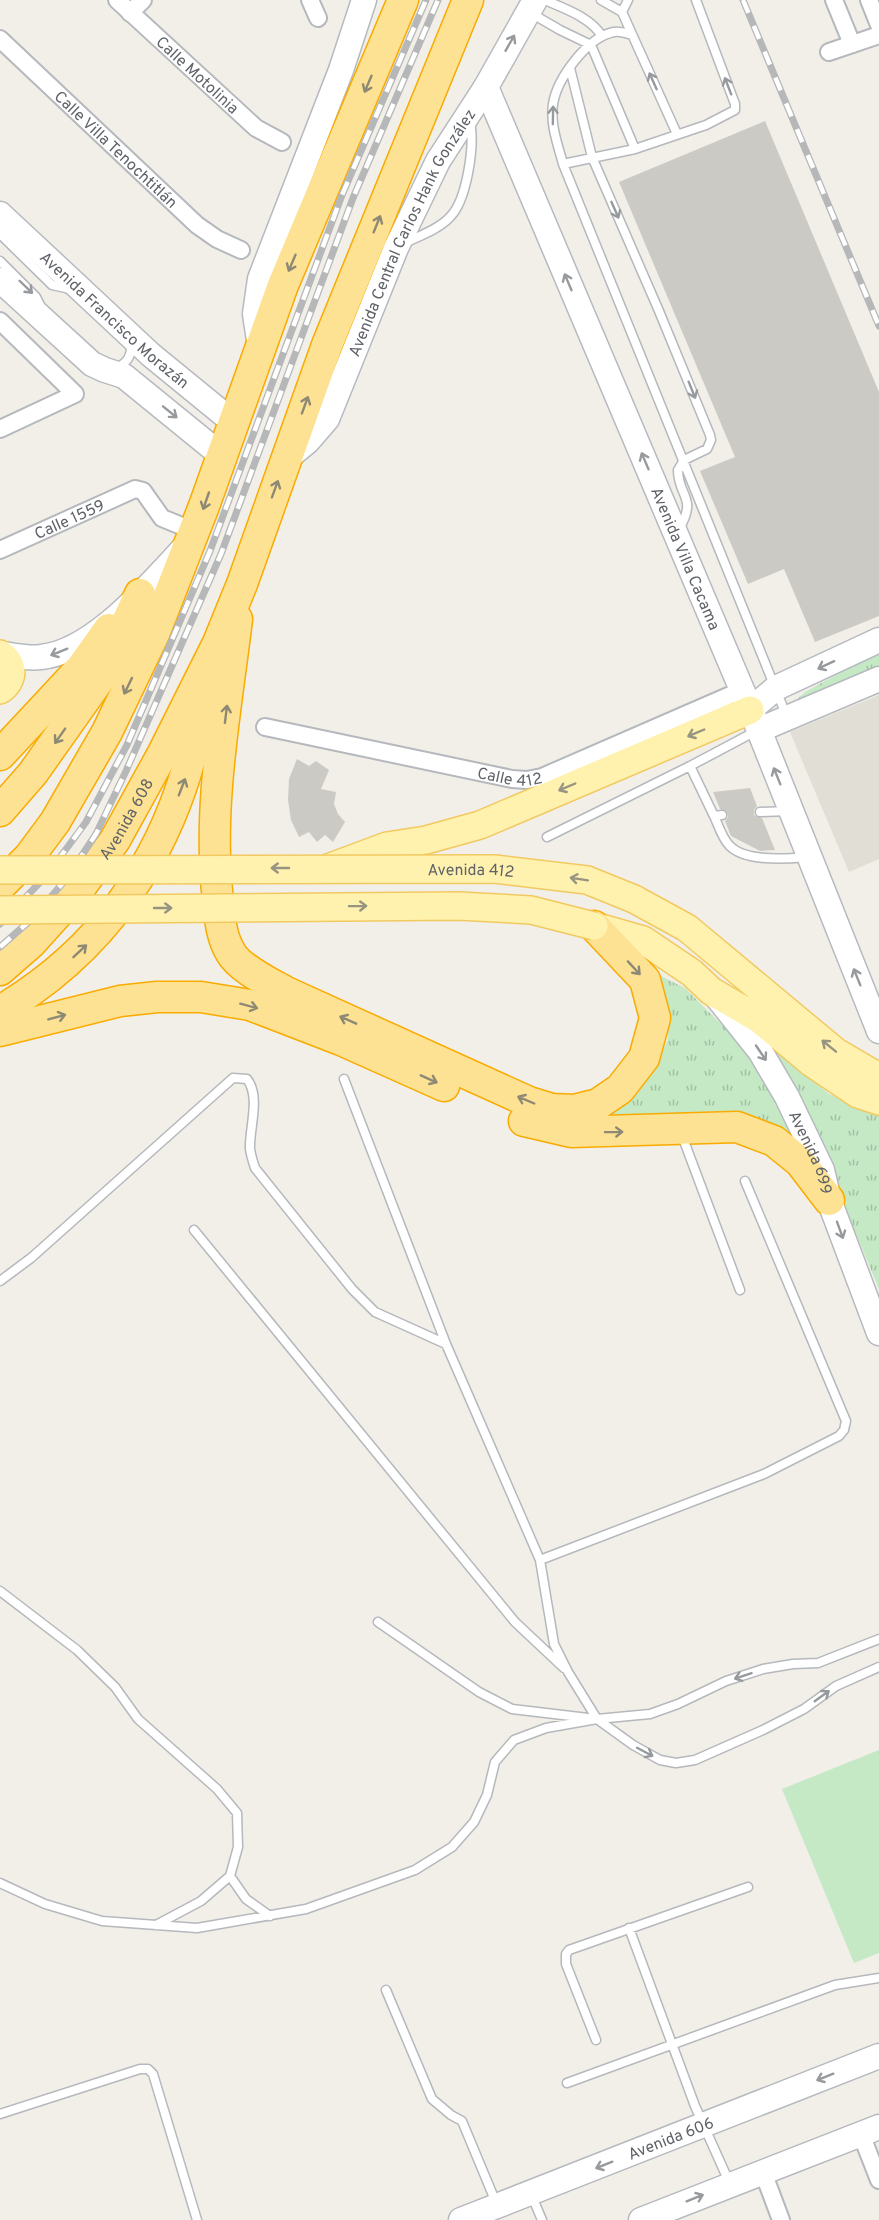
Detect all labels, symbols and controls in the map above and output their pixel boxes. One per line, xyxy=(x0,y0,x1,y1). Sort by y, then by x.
street label: Calle Motolinia xyxy=(151,33,242,119)
one-way arrow xyxy=(505,35,517,52)
one-way arrow xyxy=(647,72,659,90)
one-way arrow xyxy=(362,74,373,93)
one-way arrow xyxy=(722,77,733,96)
street label: Calle Villa Tenochtitlán xyxy=(49,87,181,213)
one-way arrow xyxy=(547,105,559,125)
street label: Avenida Central Carlos Hank González xyxy=(345,106,481,360)
one-way arrow xyxy=(610,201,622,219)
one-way arrow xyxy=(372,215,383,233)
street label: Avenida Francisco Morazán xyxy=(35,248,192,394)
one-way arrow xyxy=(286,254,297,272)
one-way arrow xyxy=(562,273,573,291)
one-way arrow xyxy=(18,279,33,294)
one-way arrow xyxy=(687,380,698,398)
one-way arrow xyxy=(301,396,312,415)
one-way arrow xyxy=(162,406,178,419)
one-way arrow xyxy=(639,452,650,470)
one-way arrow xyxy=(270,480,281,499)
street label: Avenida Villa Cacama xyxy=(645,485,723,634)
one-way arrow xyxy=(199,491,210,510)
street label: Calle 1559 xyxy=(32,496,108,545)
one-way arrow xyxy=(50,647,69,658)
one-way arrow xyxy=(818,659,836,671)
one-way arrow xyxy=(122,677,134,695)
one-way arrow xyxy=(221,704,232,724)
one-way arrow xyxy=(54,727,66,743)
one-way arrow xyxy=(687,728,705,739)
street label: Calle 412 xyxy=(475,764,544,792)
one-way arrow xyxy=(771,768,782,786)
street label: Avenida 608 xyxy=(96,776,159,865)
one-way arrow xyxy=(177,778,188,797)
one-way arrow xyxy=(559,782,577,793)
street label: Avenida 412 xyxy=(427,861,515,883)
one-way arrow xyxy=(270,862,290,874)
one-way arrow xyxy=(570,874,590,885)
one-way arrow xyxy=(348,901,368,912)
one-way arrow xyxy=(153,902,173,914)
one-way arrow xyxy=(72,944,87,958)
one-way arrow xyxy=(627,961,641,976)
one-way arrow xyxy=(851,968,862,987)
one-way arrow xyxy=(239,1000,258,1012)
one-way arrow xyxy=(47,1010,66,1022)
one-way arrow xyxy=(339,1014,357,1025)
one-way arrow xyxy=(822,1040,838,1053)
one-way arrow xyxy=(755,1044,767,1061)
one-way arrow xyxy=(420,1075,438,1086)
one-way arrow xyxy=(517,1094,536,1105)
street label: Avenida 699 xyxy=(783,1108,835,1196)
one-way arrow xyxy=(603,1126,623,1138)
one-way arrow xyxy=(835,1220,846,1239)
one-way arrow xyxy=(734,1671,753,1682)
one-way arrow xyxy=(814,1690,830,1702)
one-way arrow xyxy=(636,1747,654,1758)
one-way arrow xyxy=(816,2073,834,2084)
street label: Avenida 606 xyxy=(625,2114,717,2166)
one-way arrow xyxy=(596,2160,614,2171)
one-way arrow xyxy=(686,2192,704,2203)

